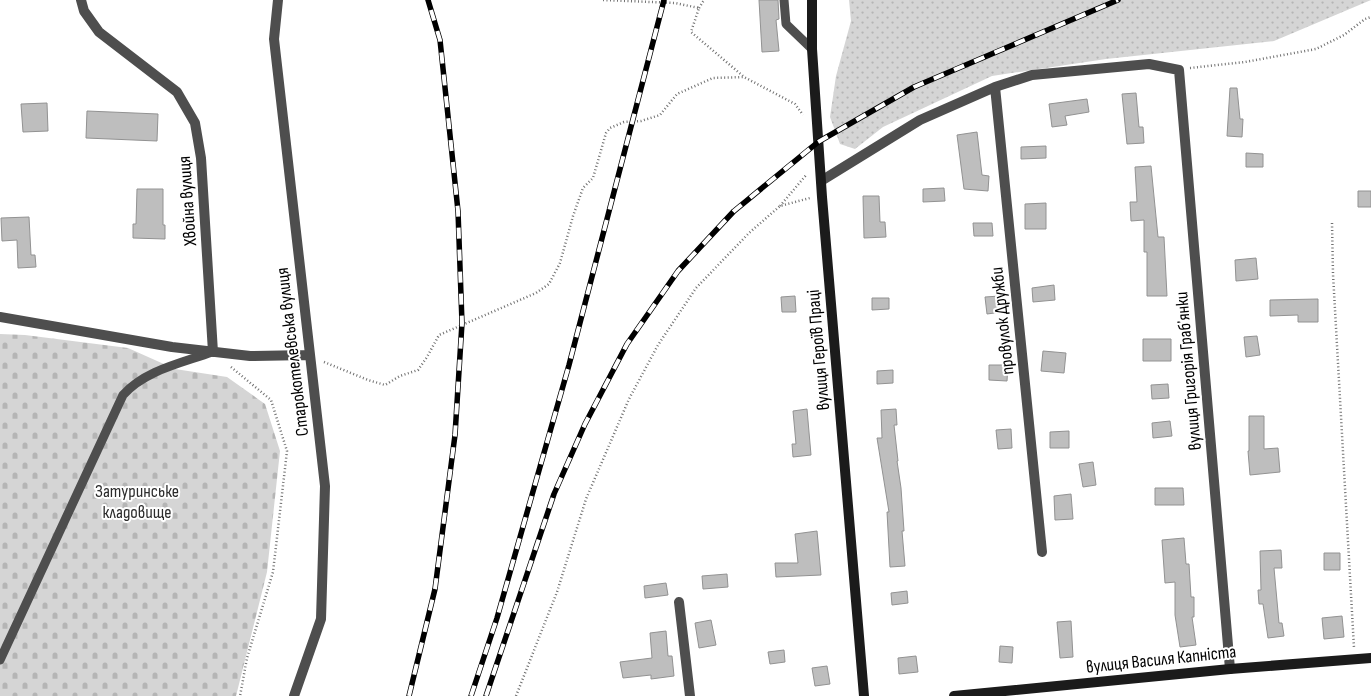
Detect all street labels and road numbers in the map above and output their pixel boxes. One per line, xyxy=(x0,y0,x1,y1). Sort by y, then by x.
street label: Хвойна вулиця xyxy=(174,155,201,248)
street label: Старокотелевська вулиця xyxy=(272,266,313,437)
street label: провулок Дружби xyxy=(986,266,1019,376)
street label: вулиця Героїв Праці xyxy=(803,289,834,411)
street label: вулиця Григорія Грабʼянки xyxy=(1171,291,1206,451)
street label: вулиця Василя Капніста xyxy=(1085,641,1237,678)

